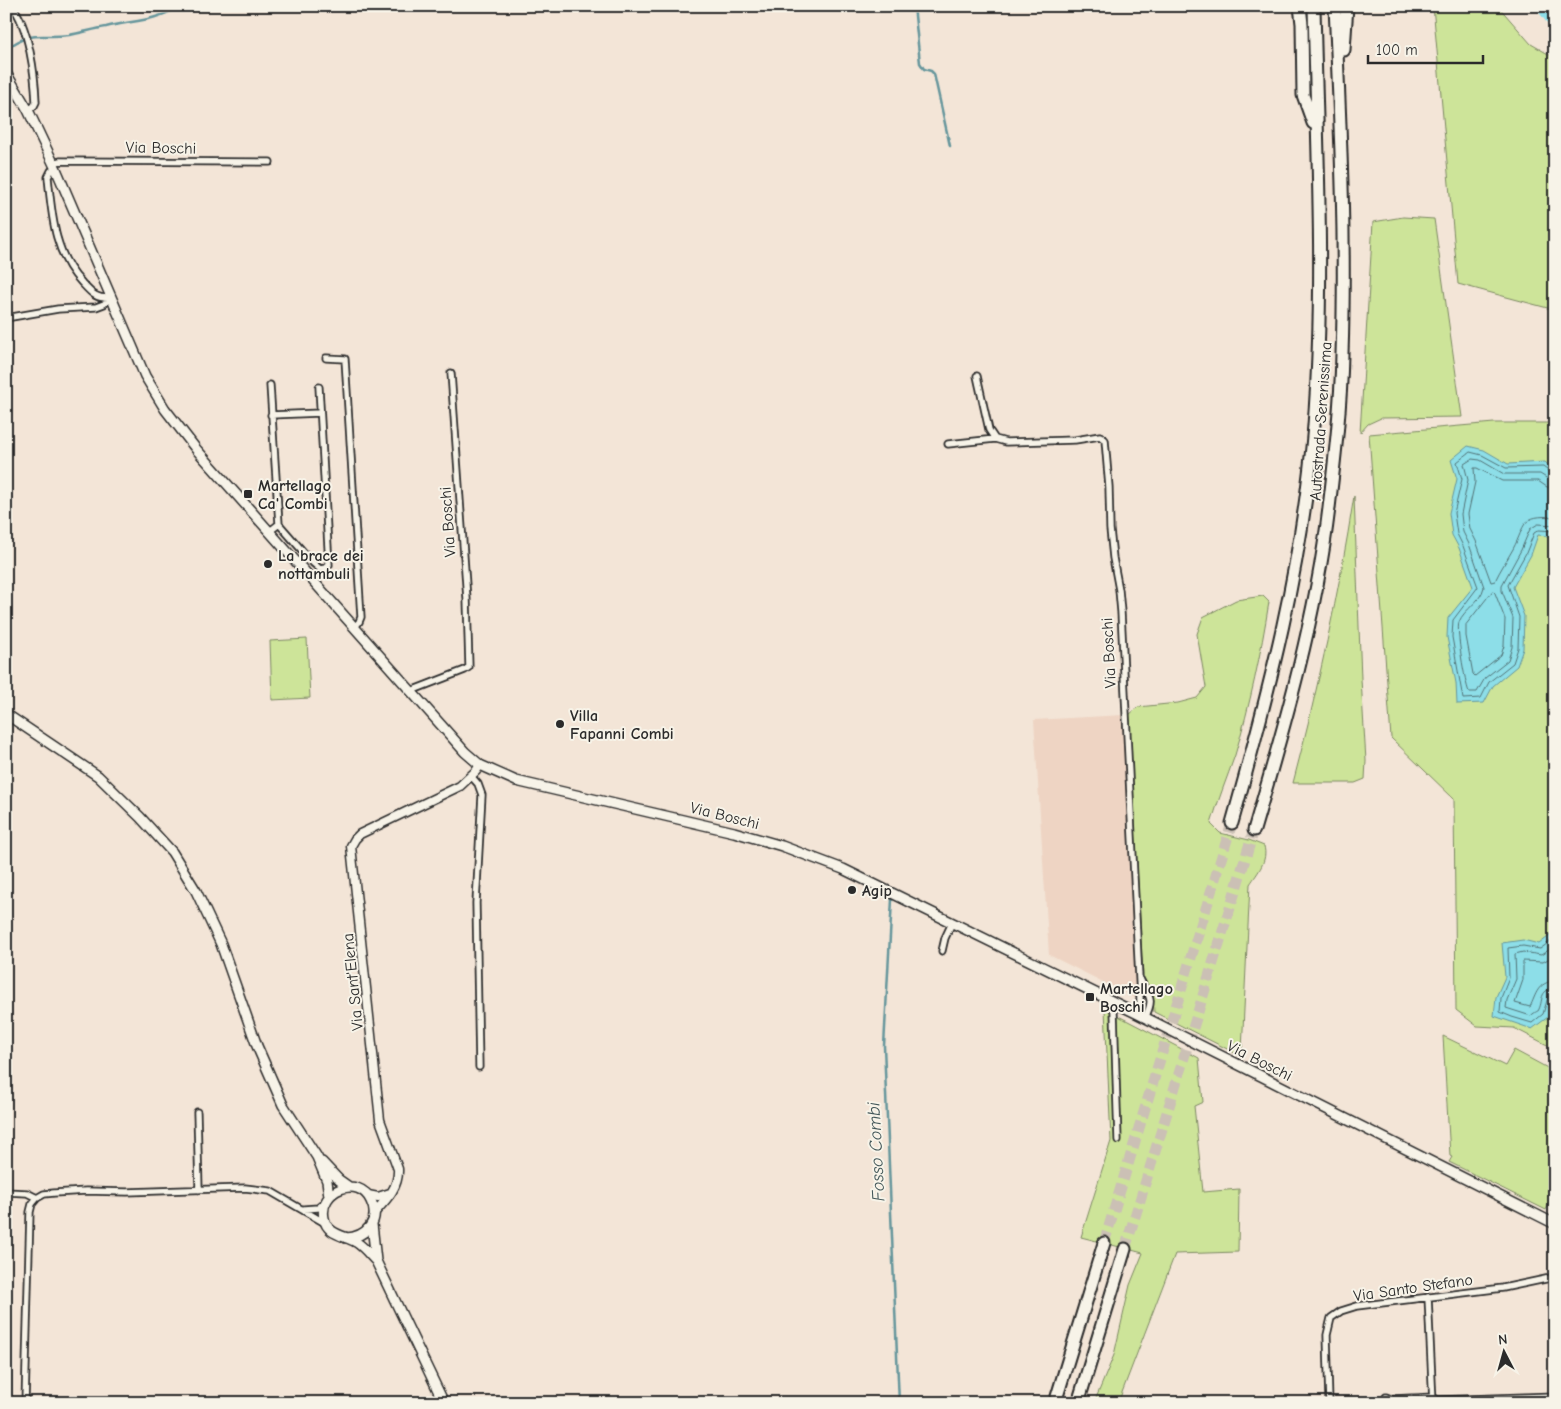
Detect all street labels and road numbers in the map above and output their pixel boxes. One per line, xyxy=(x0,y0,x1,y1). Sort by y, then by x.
street label: Via Boschi xyxy=(126,138,196,158)
street label: Autostrada Serenissima xyxy=(1306,341,1336,501)
street label: Via Boschi xyxy=(437,486,459,558)
street label: Via Boschi xyxy=(1098,617,1120,689)
street label: Via Boschi xyxy=(688,799,761,833)
street label: Via Sant'Elena xyxy=(339,932,367,1031)
street label: Via Boschi xyxy=(1224,1037,1295,1085)
street label: Via Santo Stefano xyxy=(1352,1271,1474,1305)

